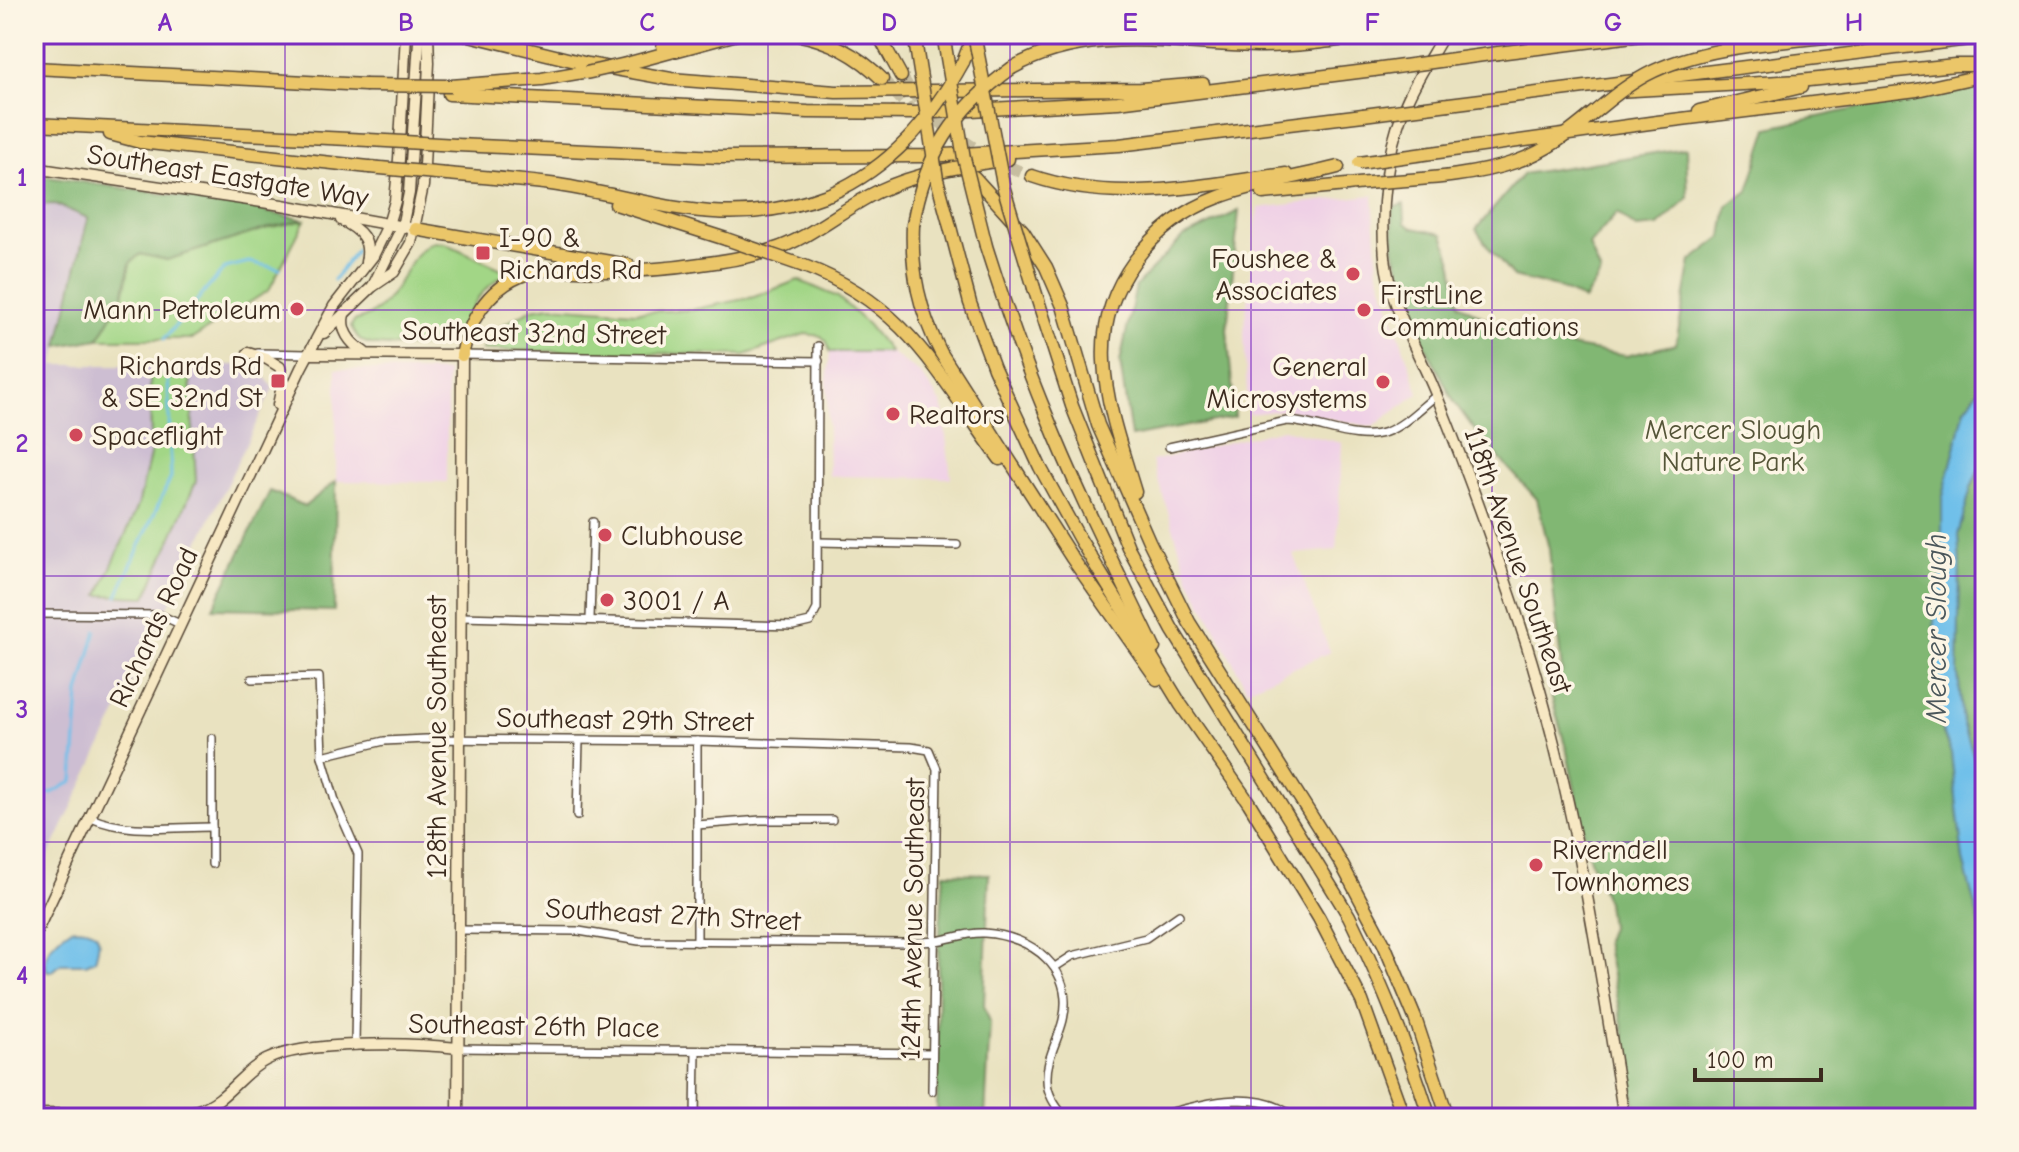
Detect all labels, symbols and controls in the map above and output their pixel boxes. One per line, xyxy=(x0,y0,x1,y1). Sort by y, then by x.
text: A xyxy=(158,8,173,38)
text: B xyxy=(398,8,414,38)
text: C xyxy=(639,8,655,38)
text: D xyxy=(881,8,897,38)
text: E xyxy=(1122,8,1138,38)
text: F xyxy=(1364,8,1380,38)
text: G xyxy=(1604,8,1622,38)
text: H xyxy=(1845,8,1863,38)
street label: Southeast Eastgate Way xyxy=(85,138,371,214)
text: 1 xyxy=(17,163,27,193)
place label: I-90 & Richards Rd xyxy=(499,222,642,286)
place label: Foushee & Associates xyxy=(1211,243,1337,307)
marker: I-90 & Richards Rd xyxy=(474,244,492,262)
marker: Foushee & Associates xyxy=(1344,265,1362,283)
place label: FirstLine Communications xyxy=(1380,279,1579,343)
place label: Mann Petroleum xyxy=(83,294,281,326)
marker: Mann Petroleum xyxy=(288,300,306,318)
marker: FirstLine Communications xyxy=(1355,301,1373,319)
street label: Southeast 32nd Street xyxy=(402,315,667,351)
place label: Richards Rd & SE 32nd St xyxy=(101,350,263,414)
place label: General Microsystems xyxy=(1207,351,1367,415)
marker: Richards Rd & SE 32nd St xyxy=(269,372,287,390)
marker: General Microsystems xyxy=(1374,373,1392,391)
place label: Realtors xyxy=(909,399,1005,431)
marker: Realtors xyxy=(884,405,902,423)
park label: Mercer Slough Nature Park xyxy=(1645,414,1821,478)
place label: Spaceflight xyxy=(92,420,223,452)
street label: 118th Avenue Southeast xyxy=(1457,423,1579,699)
marker: Spaceflight xyxy=(67,426,85,444)
text: 2 xyxy=(16,429,28,459)
place label: Clubhouse xyxy=(621,520,743,552)
marker: Clubhouse xyxy=(596,526,614,544)
water label: Mercer Slough xyxy=(1919,533,1954,724)
street label: Richards Road xyxy=(103,542,205,712)
place label: 3001 / A xyxy=(623,585,730,617)
marker: 3001 / A xyxy=(598,591,616,609)
street label: 128th Avenue Southeast xyxy=(421,595,453,878)
text: 3 xyxy=(16,695,28,725)
street label: Southeast 29th Street xyxy=(496,702,755,738)
street label: 124th Avenue Southeast xyxy=(895,777,931,1060)
place label: Riverndell Townhomes xyxy=(1552,834,1689,898)
marker: Riverndell Townhomes xyxy=(1527,856,1545,874)
street label: Southeast 27th Street xyxy=(545,892,802,938)
text: 4 xyxy=(16,961,28,991)
street label: Southeast 26th Place xyxy=(408,1008,660,1044)
scale bar xyxy=(1695,1032,1821,1082)
text: 100 m xyxy=(1707,1046,1774,1074)

